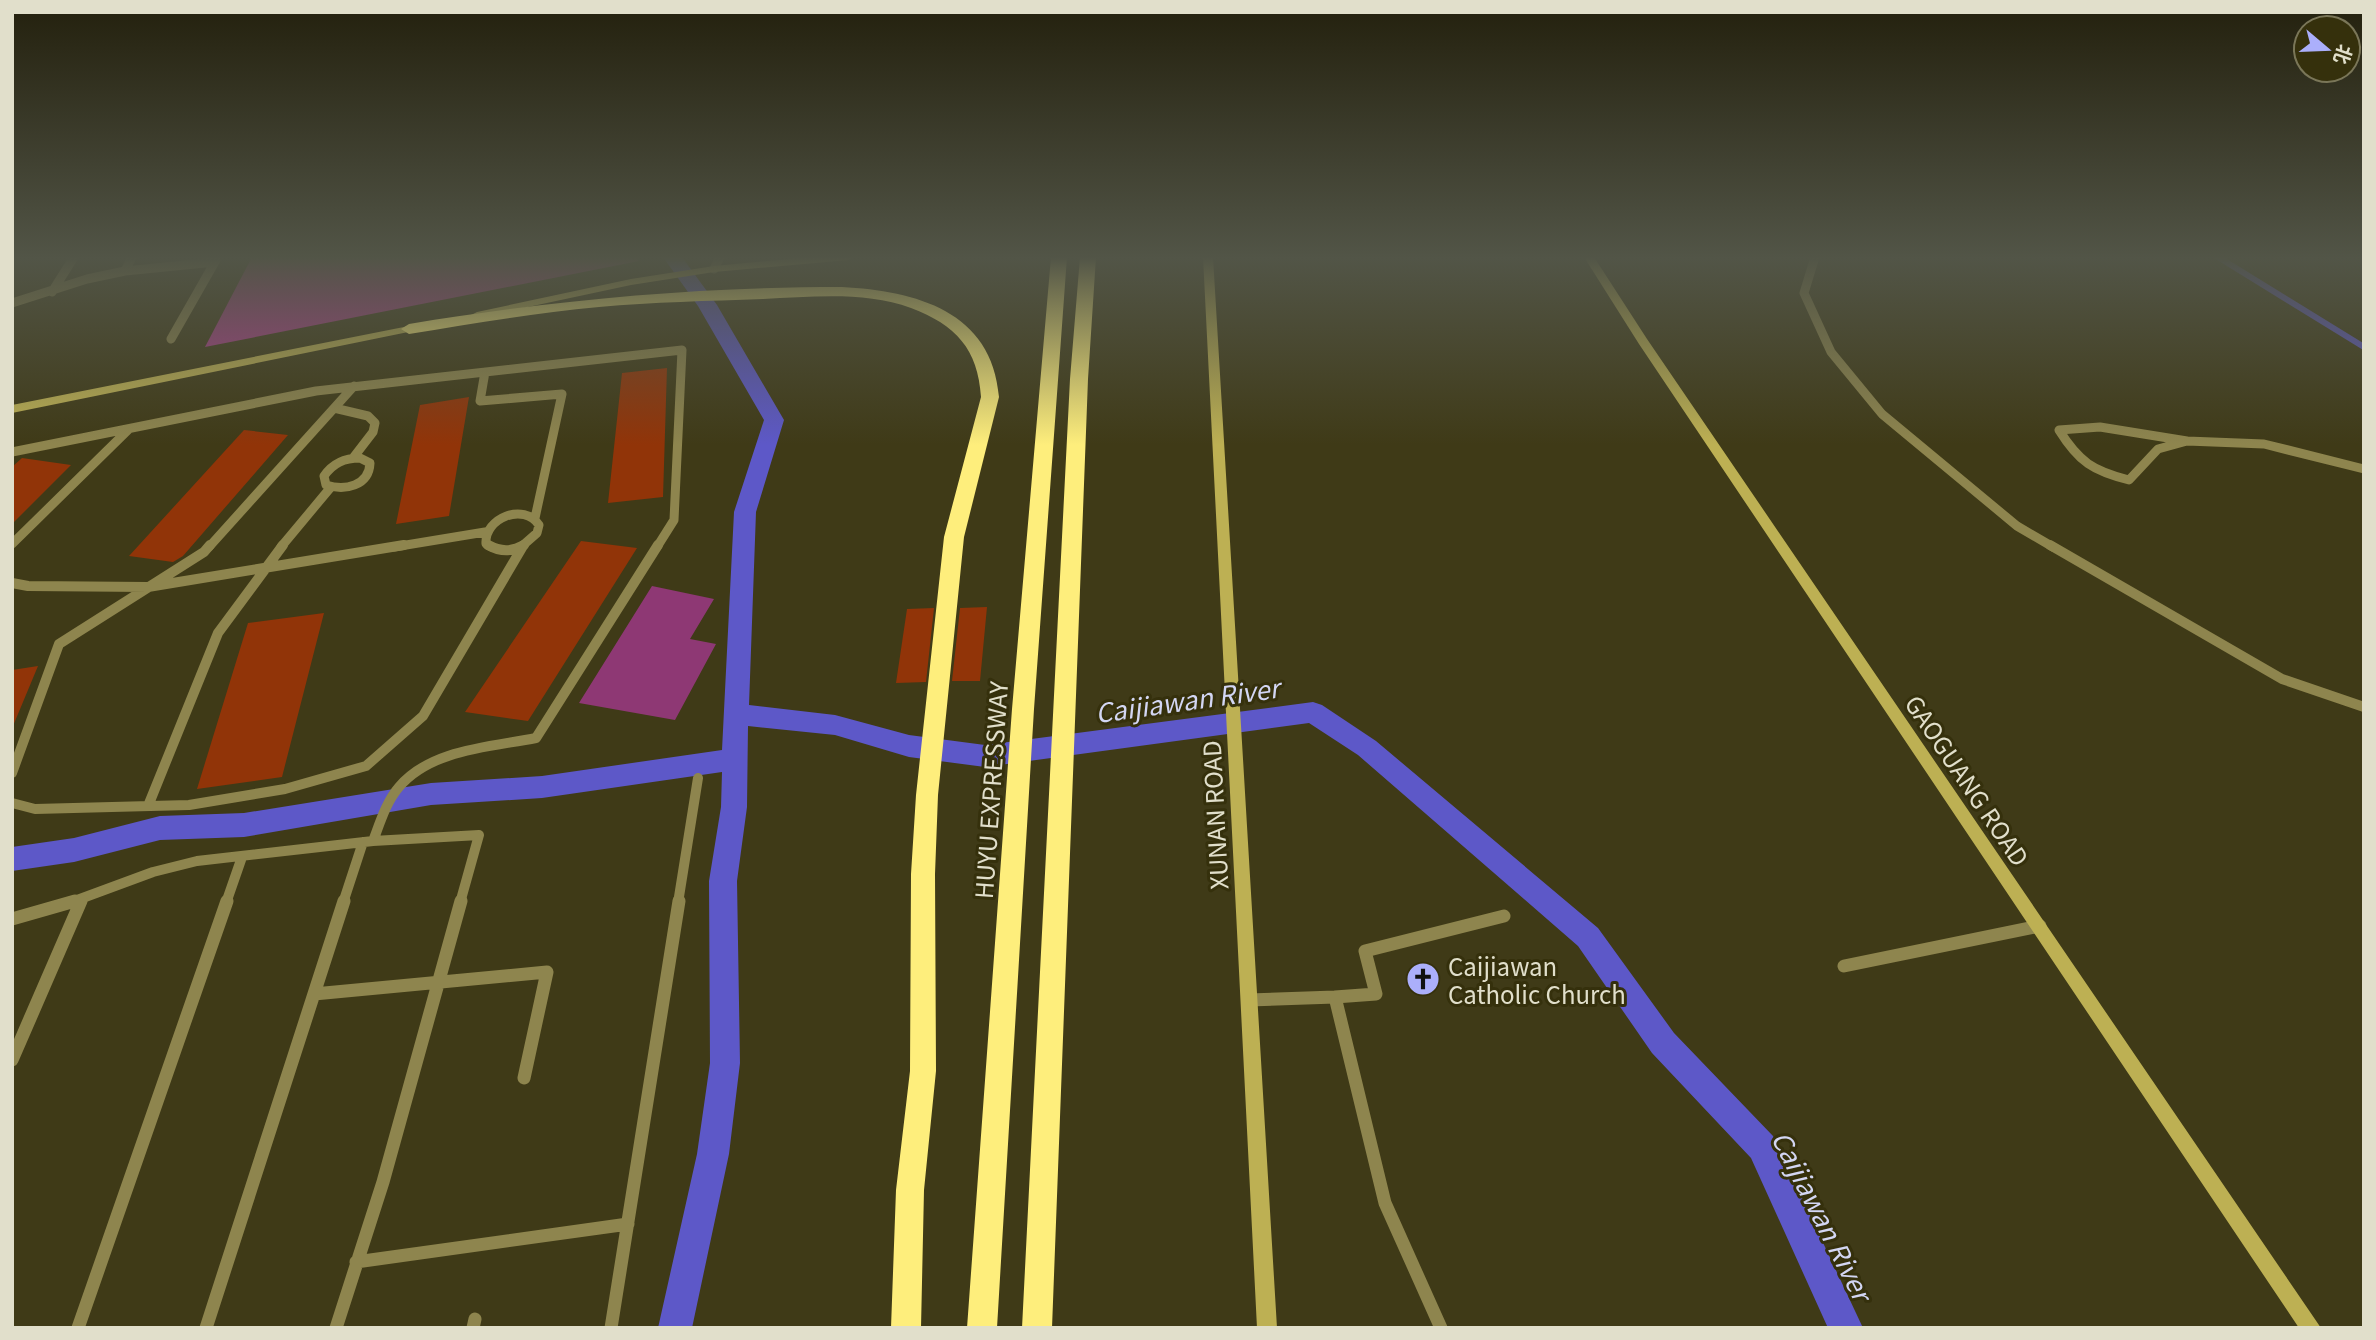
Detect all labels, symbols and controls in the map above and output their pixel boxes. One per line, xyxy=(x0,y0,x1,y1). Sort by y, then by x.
north arrow xyxy=(2292,14,2362,84)
text: 北 xyxy=(2329,42,2360,68)
water label: Caijiawan River xyxy=(1093,667,1285,730)
street label: HUYU EXPRESSWAY xyxy=(965,680,1015,900)
street label: GAOGUANG ROAD xyxy=(1898,688,2038,872)
street label: XUNAN ROAD xyxy=(1193,740,1235,890)
place label: Caijiawan Catholic Church xyxy=(1448,948,1626,1011)
church icon: Caijiawan Catholic Church xyxy=(1404,960,1442,998)
water label: Caijiawan River xyxy=(1764,1124,1883,1310)

